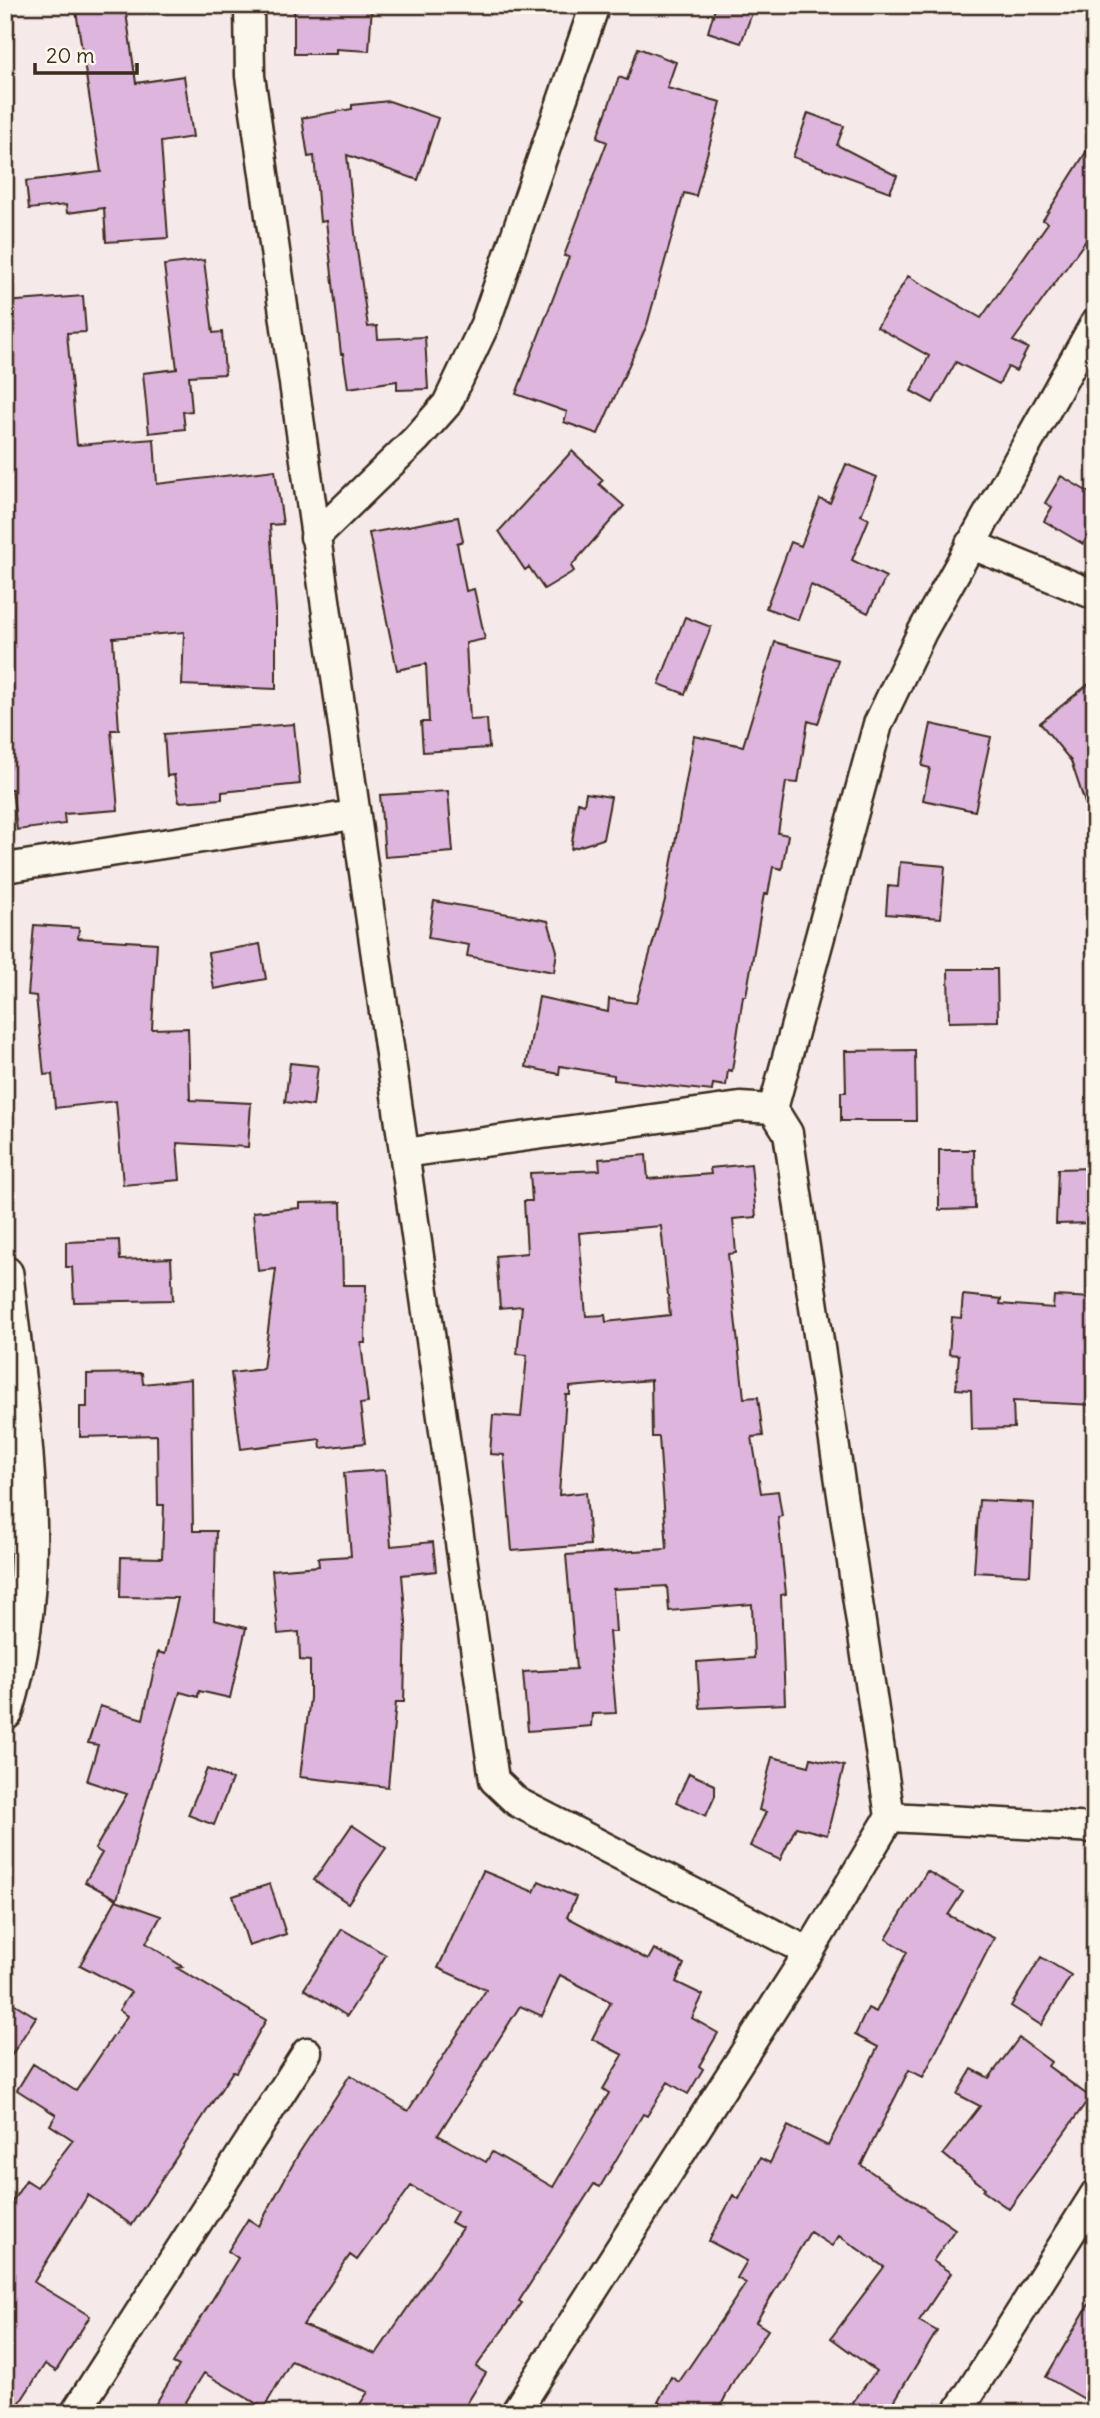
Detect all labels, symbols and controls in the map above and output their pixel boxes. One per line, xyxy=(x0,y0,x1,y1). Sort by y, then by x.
scale bar xyxy=(35,32,136,76)
text: 20 m xyxy=(46,42,95,69)

